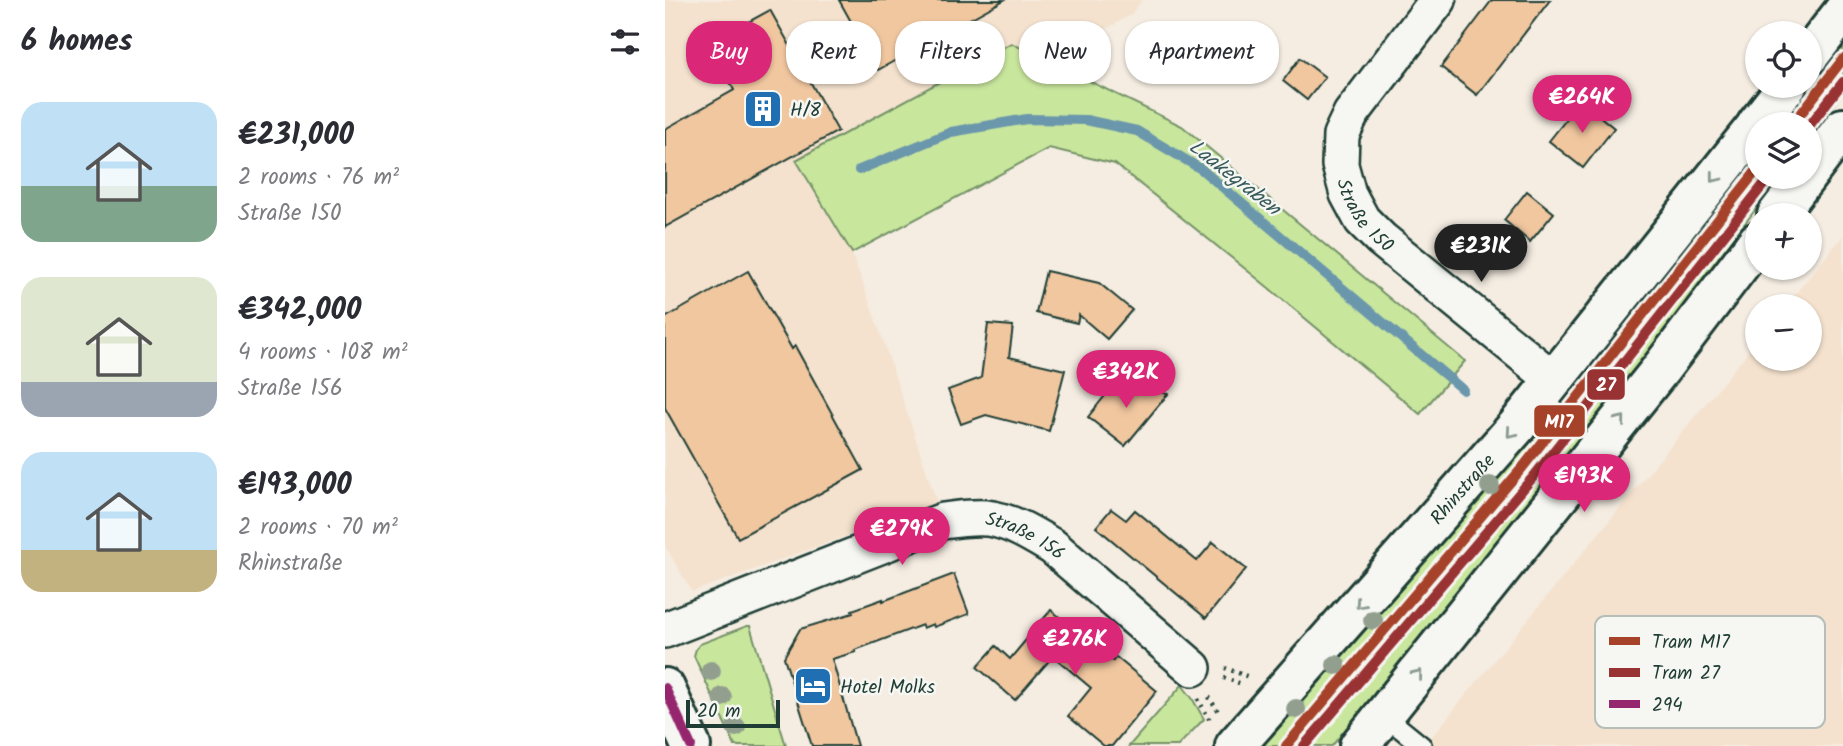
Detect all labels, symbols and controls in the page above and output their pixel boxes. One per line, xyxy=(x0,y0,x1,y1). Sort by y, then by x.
text: 6 homes xyxy=(21,18,133,66)
chip: Buy xyxy=(686,21,772,84)
chip: Rent xyxy=(786,21,881,84)
chip: Filters xyxy=(895,21,1005,84)
chip: New xyxy=(1019,21,1111,84)
chip: Apartment xyxy=(1125,21,1279,84)
map controls xyxy=(1745,21,1822,371)
button: locate xyxy=(1745,21,1822,98)
icon: filters xyxy=(606,23,644,61)
pin: €264K xyxy=(1533,76,1631,135)
text: €264K xyxy=(1549,80,1615,116)
building icon: H/8 xyxy=(742,88,784,130)
place label: H/8 xyxy=(790,96,821,126)
text: €231,000 xyxy=(238,112,354,160)
button: layers xyxy=(1745,112,1822,189)
icon: home xyxy=(77,130,161,214)
water label: Laakegraben xyxy=(1181,132,1289,226)
text: 2 rooms · 76 m² xyxy=(238,160,399,196)
one-way arrow xyxy=(1710,171,1723,183)
street label: Straße 150 xyxy=(1327,176,1400,261)
text: Straße 150 xyxy=(238,196,342,232)
button: + xyxy=(1745,203,1822,280)
pin: €231K xyxy=(1432,224,1530,284)
text: €231K xyxy=(1450,229,1512,265)
text: €342,000 xyxy=(238,287,361,335)
button: − xyxy=(1745,294,1822,371)
icon: home xyxy=(77,305,161,389)
text: 4 rooms · 108 m² xyxy=(238,335,408,371)
pin: €342K xyxy=(1077,350,1175,410)
text: €342K xyxy=(1093,355,1159,391)
line badge: 27 xyxy=(1586,368,1626,401)
text: Straße 156 xyxy=(238,371,343,407)
text: 27 xyxy=(1596,371,1617,401)
line badge: M17 xyxy=(1533,404,1586,438)
text: M17 xyxy=(1544,408,1575,438)
one-way arrow xyxy=(1613,415,1625,428)
one-way arrow xyxy=(1507,425,1519,438)
street label: Rhinstraße xyxy=(1423,447,1503,532)
pin: €193K xyxy=(1535,454,1633,514)
text: €193K xyxy=(1554,459,1614,495)
text: €193,000 xyxy=(238,462,352,510)
icon: home xyxy=(77,480,161,564)
street label: Straße 156 xyxy=(983,505,1071,568)
pin: €279K xyxy=(853,508,951,567)
text: 2 rooms · 70 m² xyxy=(238,510,398,546)
text: €279K xyxy=(870,512,934,548)
text: Rhinstraße xyxy=(238,546,342,582)
one-way arrow xyxy=(1356,595,1368,608)
legend xyxy=(1595,616,1825,728)
pin: €276K xyxy=(1026,618,1124,677)
text: €276K xyxy=(1042,622,1108,658)
text: Tram M17 xyxy=(1652,628,1731,658)
text: Tram 27 xyxy=(1652,659,1721,689)
hotel icon: Hotel Molks xyxy=(792,665,834,707)
one-way arrow xyxy=(1410,670,1423,682)
place label: Hotel Molks xyxy=(840,673,935,703)
text: 294 xyxy=(1652,691,1683,721)
scale bar xyxy=(686,697,781,729)
text: 20 m xyxy=(697,697,740,727)

